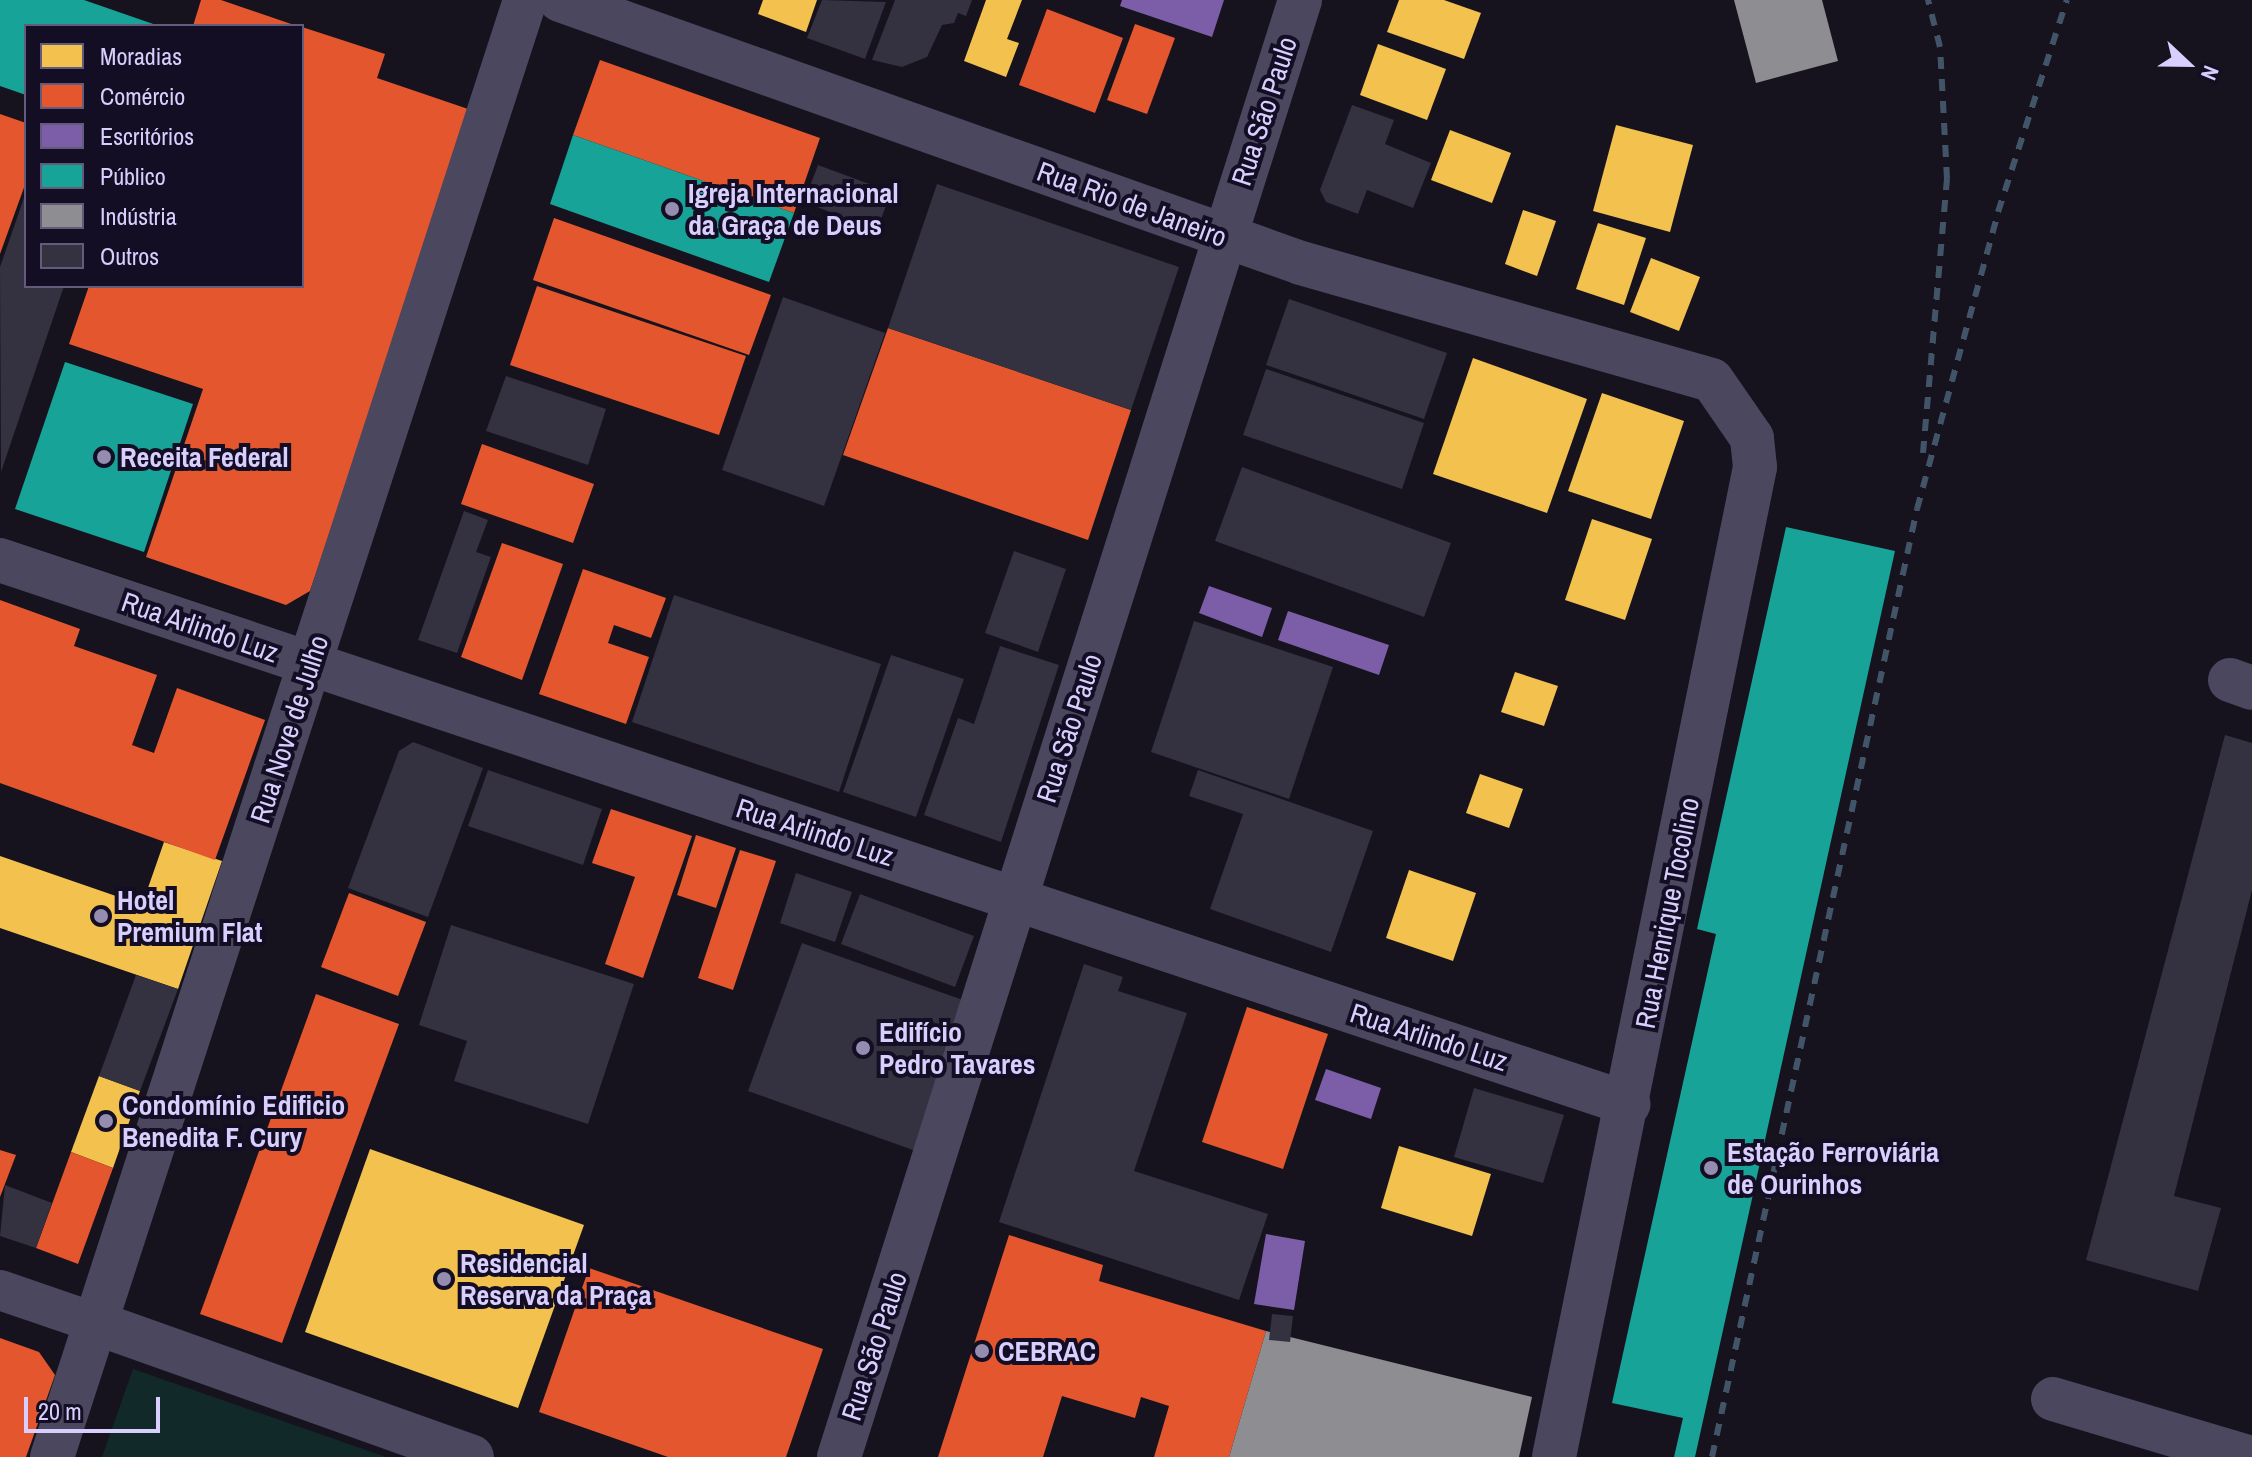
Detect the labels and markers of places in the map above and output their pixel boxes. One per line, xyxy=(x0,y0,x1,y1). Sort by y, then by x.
place label: Igreja Internacional da Graça de Deus xyxy=(688,176,899,242)
marker: Igreja Internacional da Graça de Deus xyxy=(663,200,681,218)
place label: Receita Federal xyxy=(120,440,289,474)
marker: Receita Federal xyxy=(95,448,113,466)
place label: Hotel Premium Flat xyxy=(117,883,262,949)
marker: Hotel Premium Flat xyxy=(92,907,110,925)
place label: Edifício Pedro Tavares xyxy=(879,1015,1036,1081)
marker: Edifício Pedro Tavares xyxy=(854,1039,872,1057)
place label: Condomínio Edificio Benedita F. Cury xyxy=(122,1088,345,1154)
marker: Condomínio Edificio Benedita F. Cury xyxy=(97,1112,115,1130)
place label: Estação Ferroviária de Ourinhos xyxy=(1727,1135,1939,1201)
marker: Estação Ferroviária de Ourinhos xyxy=(1702,1159,1720,1177)
place label: Residencial Reserva da Praça xyxy=(460,1246,651,1312)
marker: Residencial Reserva da Praça xyxy=(435,1270,453,1288)
place label: CEBRAC xyxy=(998,1334,1096,1368)
marker: CEBRAC xyxy=(973,1342,991,1360)

